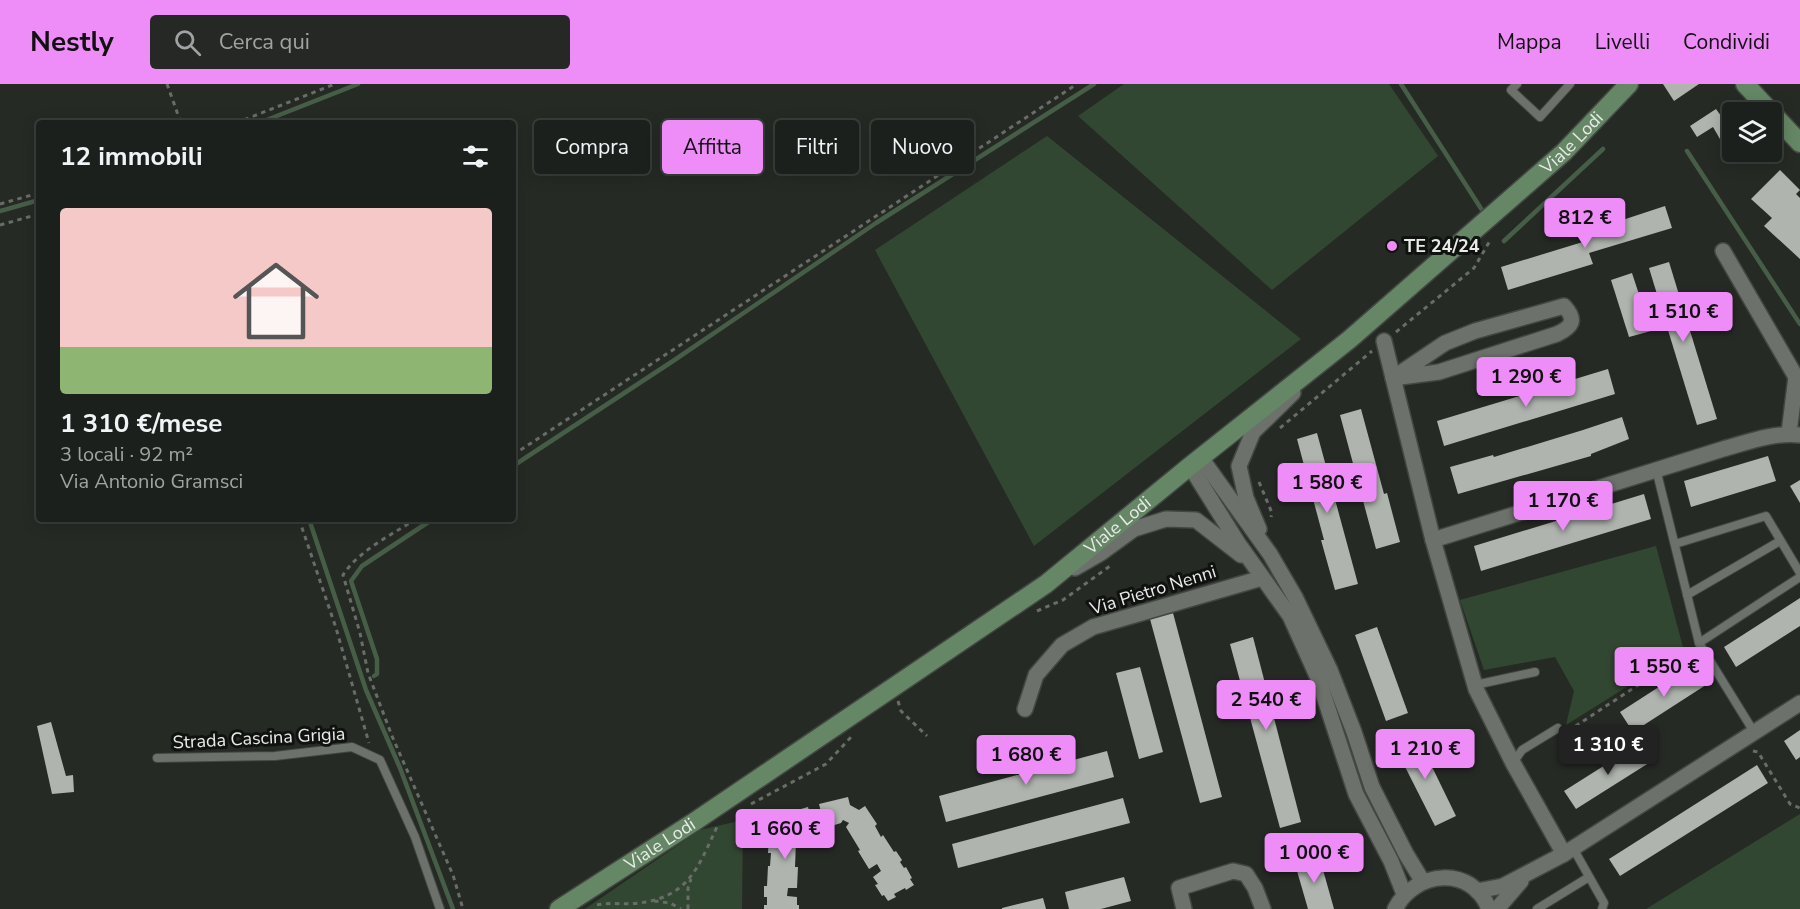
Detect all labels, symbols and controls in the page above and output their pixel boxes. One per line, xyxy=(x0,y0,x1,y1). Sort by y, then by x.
search box xyxy=(150,15,570,69)
text: Nestly xyxy=(30,23,114,61)
icon: search xyxy=(171,26,204,59)
text: Cerca qui xyxy=(219,27,310,57)
text: Mappa xyxy=(1497,28,1562,56)
text: Livelli xyxy=(1595,28,1650,56)
text: Condividi xyxy=(1683,28,1770,56)
map controls xyxy=(1722,102,1782,162)
button: layers xyxy=(1722,102,1782,162)
street label: Viale Lodi xyxy=(1534,106,1608,180)
chip: Compra xyxy=(534,120,650,174)
chip: Affitta xyxy=(662,120,763,174)
chip: Filtri xyxy=(775,120,859,174)
chip: Nuovo xyxy=(871,120,974,174)
text: 12 immobili xyxy=(60,139,203,174)
icon: filters xyxy=(459,140,492,173)
pin: 812 € xyxy=(1543,198,1627,249)
text: 812 € xyxy=(1558,204,1612,231)
place label: TE 24/24 xyxy=(1404,234,1480,258)
marker: TE 24/24 xyxy=(1385,239,1399,253)
icon: home xyxy=(222,247,330,355)
pin: 1 510 € xyxy=(1628,292,1738,343)
text: 1 510 € xyxy=(1648,298,1718,325)
pin: 1 290 € xyxy=(1471,357,1581,408)
text: 1 290 € xyxy=(1491,363,1561,390)
text: 1 310 €/mese xyxy=(60,406,222,441)
text: 3 locali · 92 m² xyxy=(60,441,193,468)
pin: 1 580 € xyxy=(1272,463,1382,514)
text: Via Antonio Gramsci xyxy=(60,468,243,495)
text: 1 580 € xyxy=(1292,469,1362,496)
pin: 1 170 € xyxy=(1508,481,1618,532)
text: 1 170 € xyxy=(1528,487,1598,514)
street label: Viale Lodi xyxy=(1078,491,1156,561)
street label: Via Pietro Nenni xyxy=(1086,559,1219,621)
pin: 1 550 € xyxy=(1609,647,1719,698)
text: 1 550 € xyxy=(1629,653,1699,680)
pin: 2 540 € xyxy=(1211,680,1321,731)
text: 2 540 € xyxy=(1231,686,1301,713)
street label: Strada Cascina Grigia xyxy=(172,721,346,755)
pin: 1 310 € xyxy=(1553,725,1663,776)
pin: 1 210 € xyxy=(1370,729,1480,780)
text: 1 310 € xyxy=(1573,731,1643,758)
pin: 1 680 € xyxy=(971,735,1081,786)
text: 1 210 € xyxy=(1390,735,1460,762)
text: 1 680 € xyxy=(991,741,1061,768)
pin: 1 660 € xyxy=(730,809,840,860)
street label: Viale Lodi xyxy=(619,812,700,876)
text: 1 660 € xyxy=(750,815,820,842)
pin: 1 000 € xyxy=(1259,833,1369,884)
text: 1 000 € xyxy=(1279,839,1349,866)

